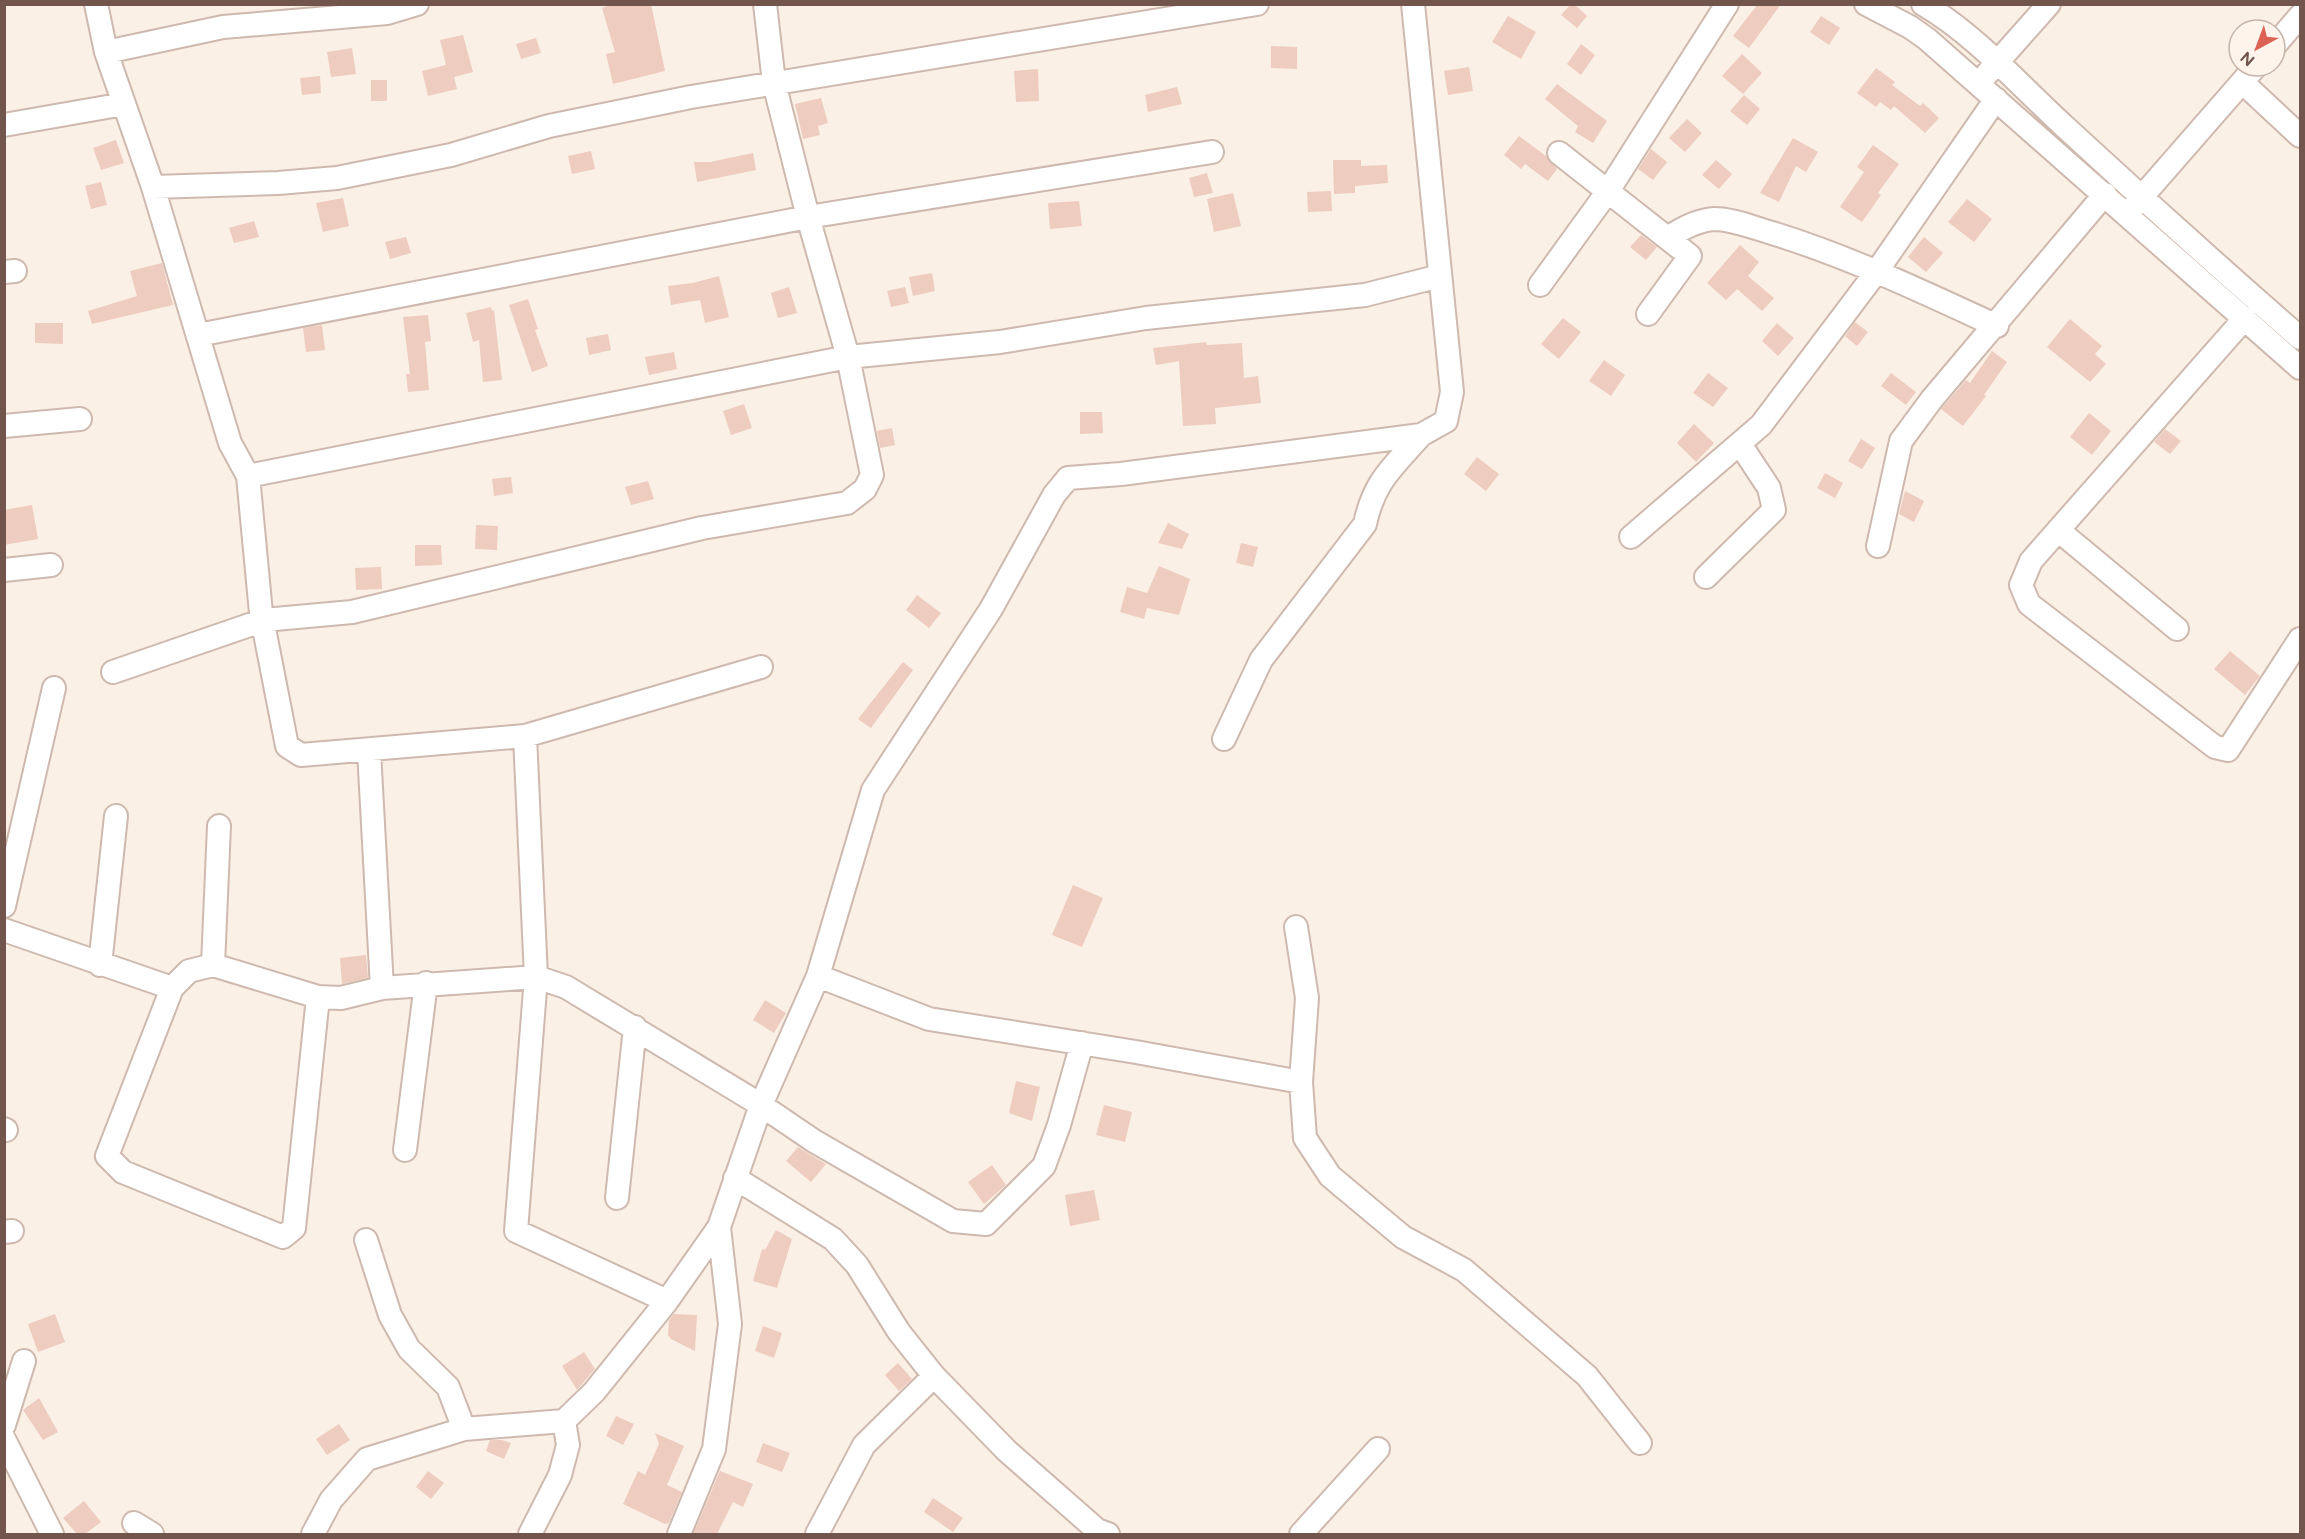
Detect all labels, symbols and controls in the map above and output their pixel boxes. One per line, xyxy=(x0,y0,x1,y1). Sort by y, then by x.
north arrow xyxy=(2227,18,2287,78)
text: N xyxy=(2237,48,2258,70)

